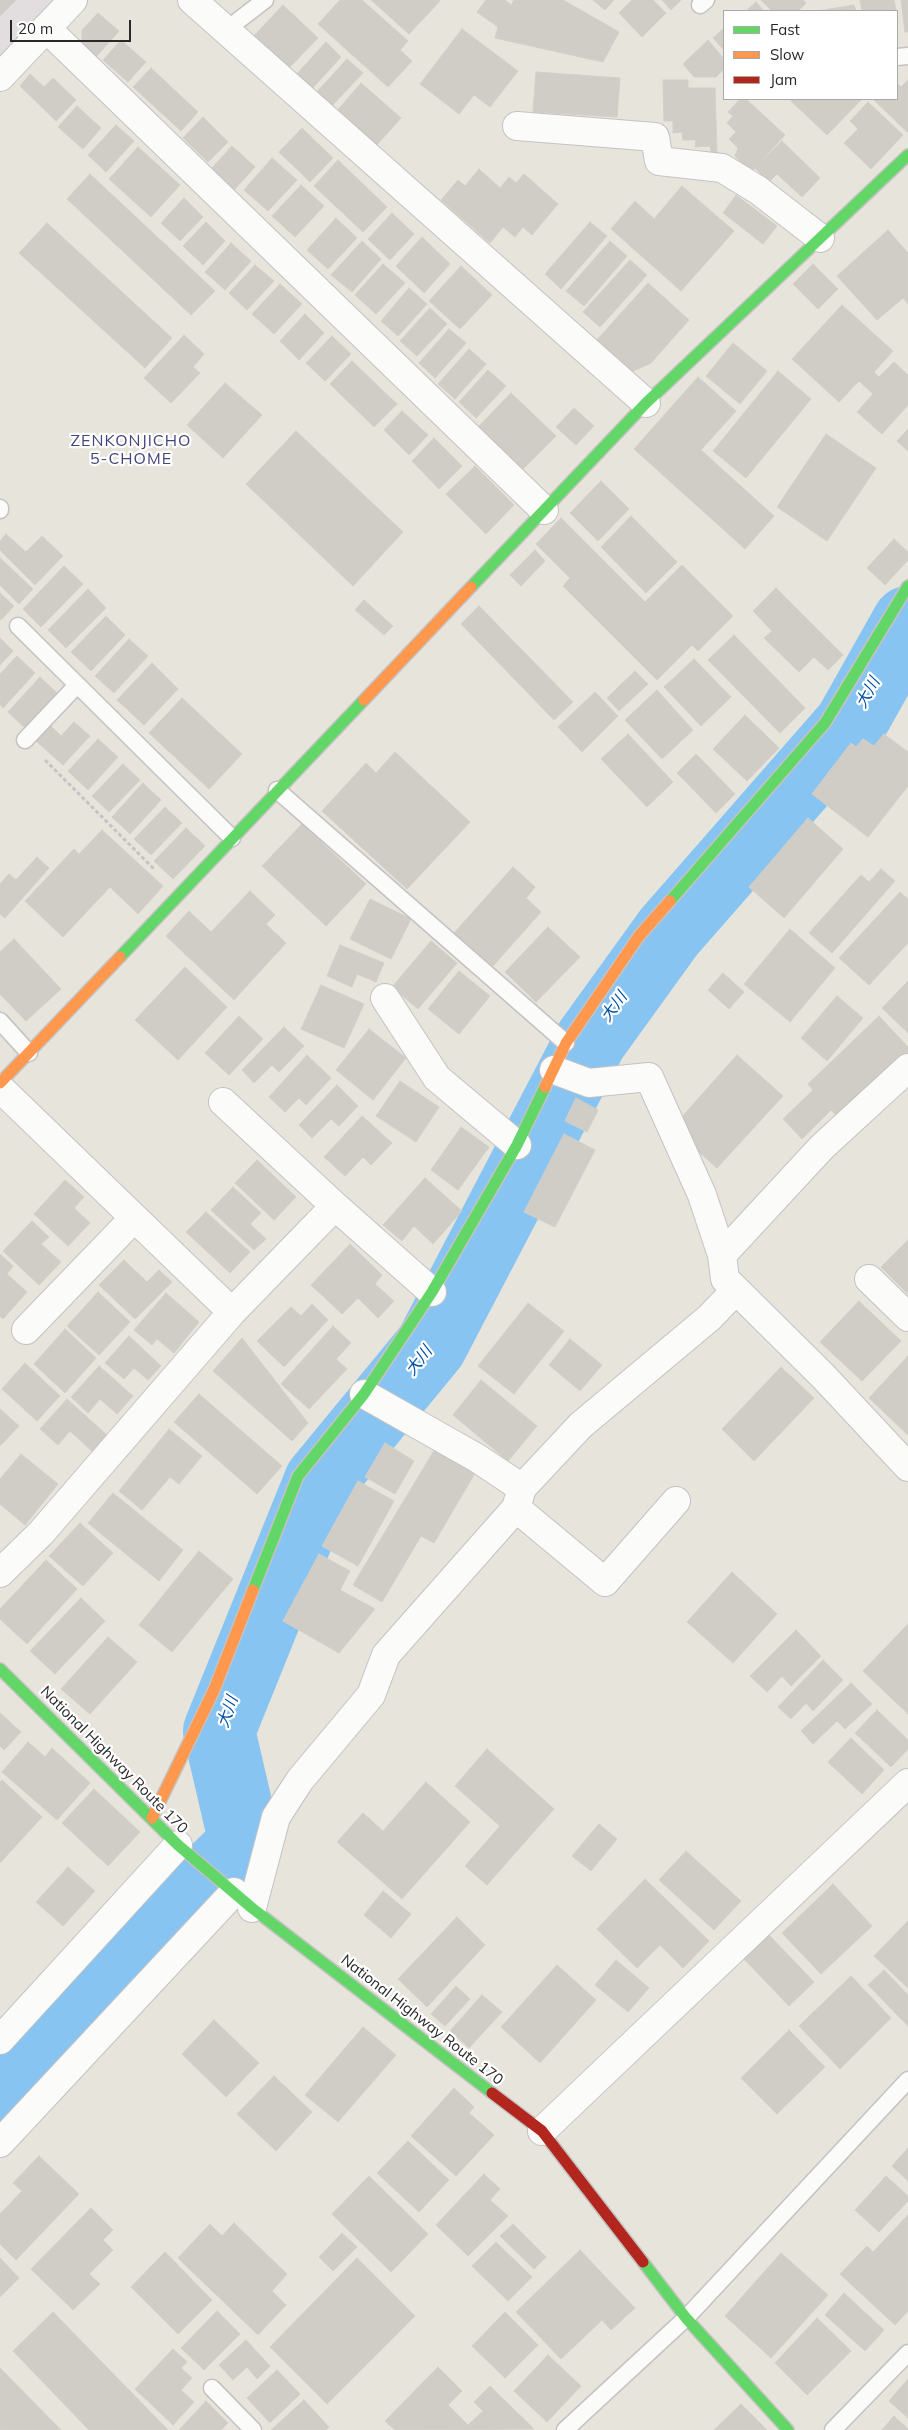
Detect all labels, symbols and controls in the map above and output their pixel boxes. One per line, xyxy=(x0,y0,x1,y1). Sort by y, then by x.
scale bar xyxy=(12,10,134,42)
legend xyxy=(723,10,898,100)
text: 20 m xyxy=(18,19,53,38)
text: Fast xyxy=(770,20,800,39)
text: Slow xyxy=(770,45,804,64)
text: Jam xyxy=(770,70,797,89)
district label: ZENKONJICHO 5-CHOME xyxy=(69,431,193,469)
water label: 大川 xyxy=(852,674,884,712)
water label: 大川 xyxy=(597,988,631,1026)
water label: 大川 xyxy=(402,1342,436,1380)
street label: National Highway Route 170 xyxy=(37,1683,191,1837)
water label: 大川 xyxy=(214,1694,242,1730)
street label: National Highway Route 170 xyxy=(337,1951,507,2089)

